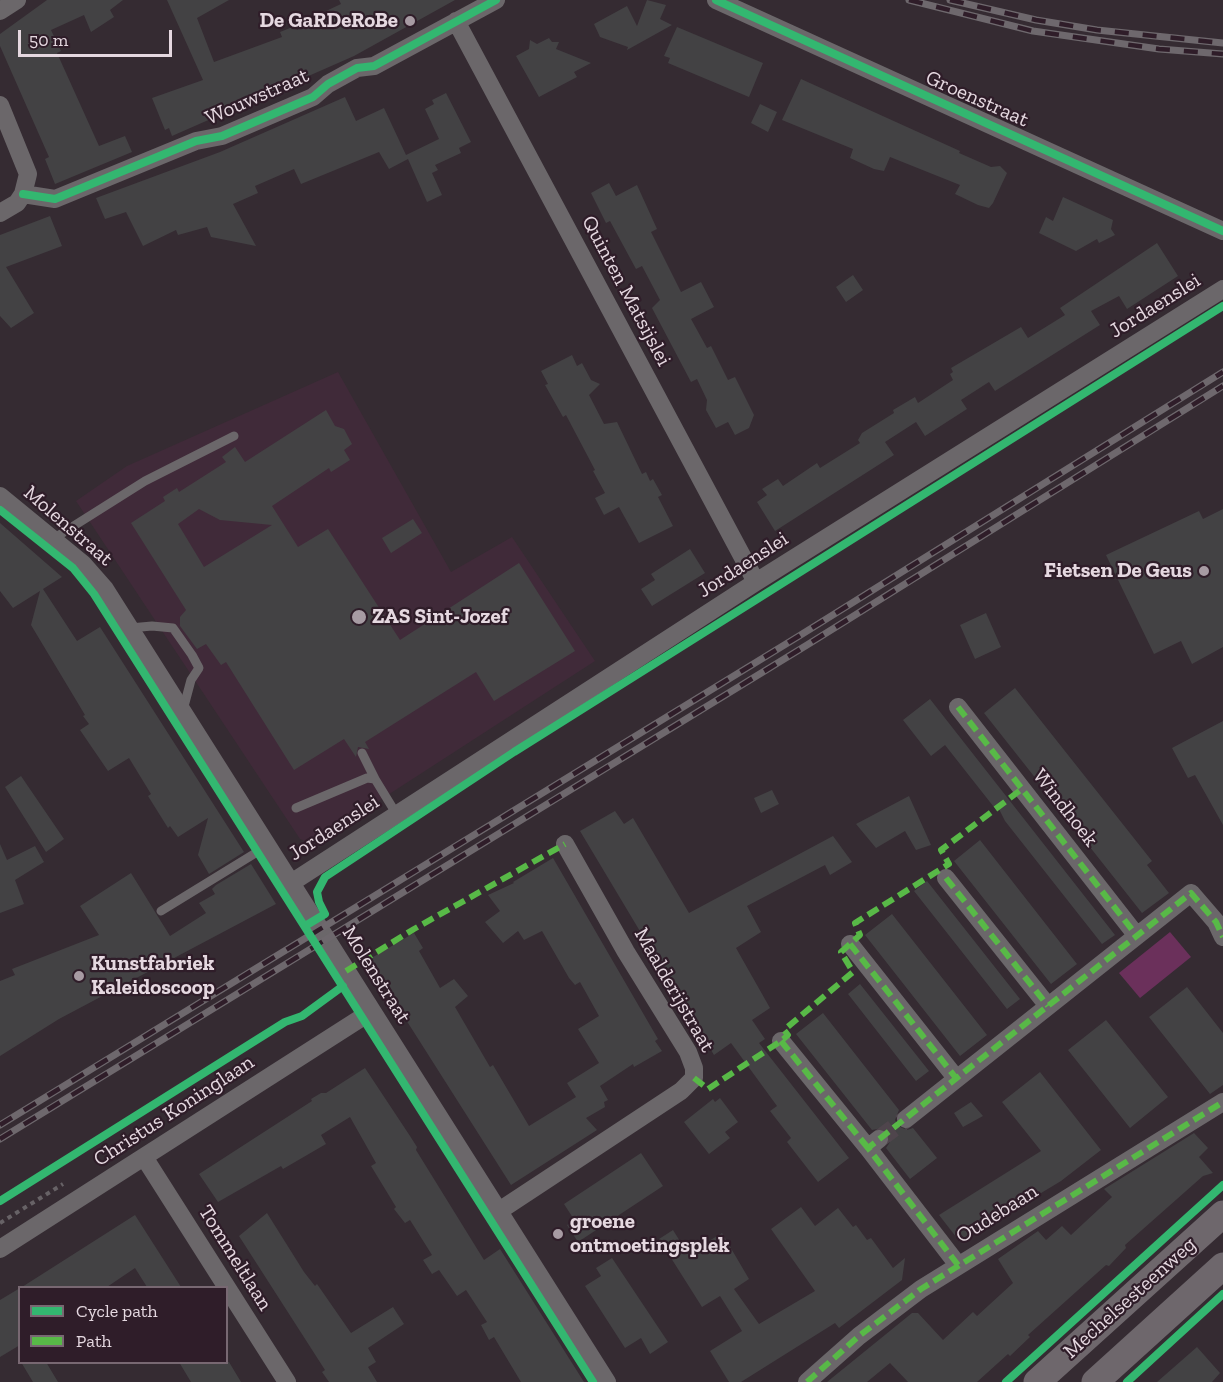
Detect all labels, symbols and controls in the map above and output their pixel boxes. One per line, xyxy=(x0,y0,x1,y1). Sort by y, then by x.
place label: De GaRDeRoBe xyxy=(259,8,398,34)
marker: De GaRDeRoBe xyxy=(403,14,417,28)
scale bar xyxy=(21,18,176,56)
text: 50 m xyxy=(29,29,68,51)
street label: Wouwstraat xyxy=(201,63,313,131)
street label: Groenstraat xyxy=(922,65,1032,133)
street label: Quinten Matsijslei xyxy=(576,211,676,371)
street label: Jordaenslei xyxy=(1105,268,1205,344)
street label: Molenstraat xyxy=(18,480,118,572)
street label: Jordaenslei xyxy=(693,526,793,604)
place label: Fietsen De Geus xyxy=(1044,558,1192,584)
marker: Fietsen De Geus xyxy=(1197,564,1211,578)
place label: ZAS Sint-Jozef xyxy=(372,604,508,630)
marker: ZAS Sint-Jozef xyxy=(350,608,368,626)
street label: Windhoek xyxy=(1027,764,1103,852)
street label: Jordaenslei xyxy=(284,789,384,867)
street label: Molenstraat xyxy=(336,922,416,1028)
street label: Maalderijstraat xyxy=(628,923,720,1057)
place label: Kunstfabriek Kaleidoscoop xyxy=(91,951,215,1001)
marker: Kunstfabriek Kaleidoscoop xyxy=(72,969,86,983)
street label: Christus Koninglaan xyxy=(89,1050,259,1172)
street label: Oudebaan xyxy=(951,1179,1043,1249)
street label: Tommeltlaan xyxy=(193,1201,277,1315)
place label: groene ontmoetingsplek xyxy=(570,1209,730,1259)
marker: groene ontmoetingsplek xyxy=(551,1227,565,1241)
street label: Mechelsesteenweg xyxy=(1059,1232,1201,1364)
legend xyxy=(18,1286,228,1364)
text: Cycle path xyxy=(76,1300,158,1322)
text: Path xyxy=(76,1330,112,1352)

